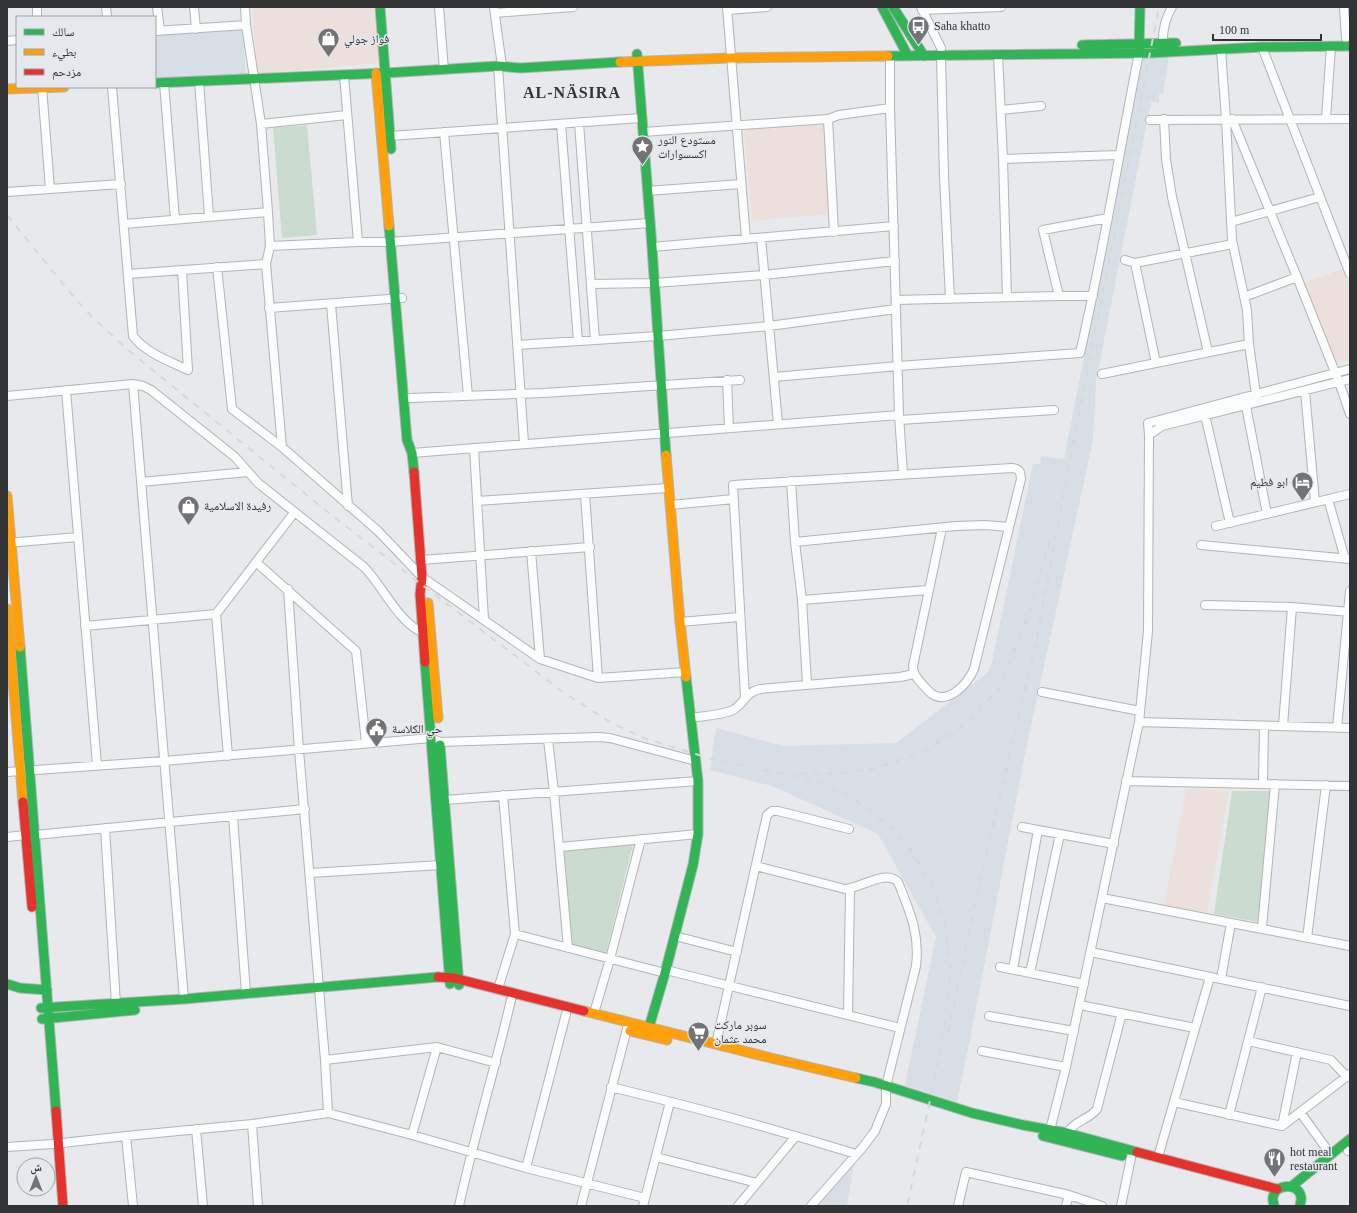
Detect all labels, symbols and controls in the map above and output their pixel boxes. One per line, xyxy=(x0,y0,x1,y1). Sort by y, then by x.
bus stop icon: Saha khatto xyxy=(905,13,931,46)
legend xyxy=(16,16,156,88)
scale bar xyxy=(1213,16,1321,42)
place label: Saha khatto xyxy=(934,19,990,33)
text: 100 m xyxy=(1219,23,1250,37)
text: سالك xyxy=(52,25,74,39)
shop icon: فواز جولي xyxy=(315,26,341,59)
place label: فواز جولي xyxy=(344,32,389,49)
text: بطيء xyxy=(52,45,76,62)
text: مزدحم xyxy=(52,65,81,80)
district label: AL-NÄSIRA xyxy=(523,84,621,101)
place label: مستودع النور اكسسوارات xyxy=(657,133,716,161)
place icon: مستودع النور اكسسوارات xyxy=(630,134,656,167)
hotel icon: ابو فطيم xyxy=(1290,469,1316,502)
place label: ابو فطيم xyxy=(1250,475,1288,490)
shop icon: رفيدة الاسلامية xyxy=(176,493,202,526)
place label: رفيدة الاسلامية xyxy=(204,499,271,513)
public building icon: حي الكلاسة xyxy=(363,716,389,749)
place label: حي الكلاسة xyxy=(392,722,443,739)
place label: سوبر ماركت محمد عثمان xyxy=(714,1018,767,1046)
supermarket icon: سوبر ماركت محمد عثمان xyxy=(686,1019,712,1052)
place label: hot meal restaurant xyxy=(1290,1145,1338,1173)
restaurant icon: hot meal restaurant xyxy=(1261,1146,1287,1179)
north arrow xyxy=(16,1157,56,1197)
text: ش xyxy=(30,1161,42,1175)

